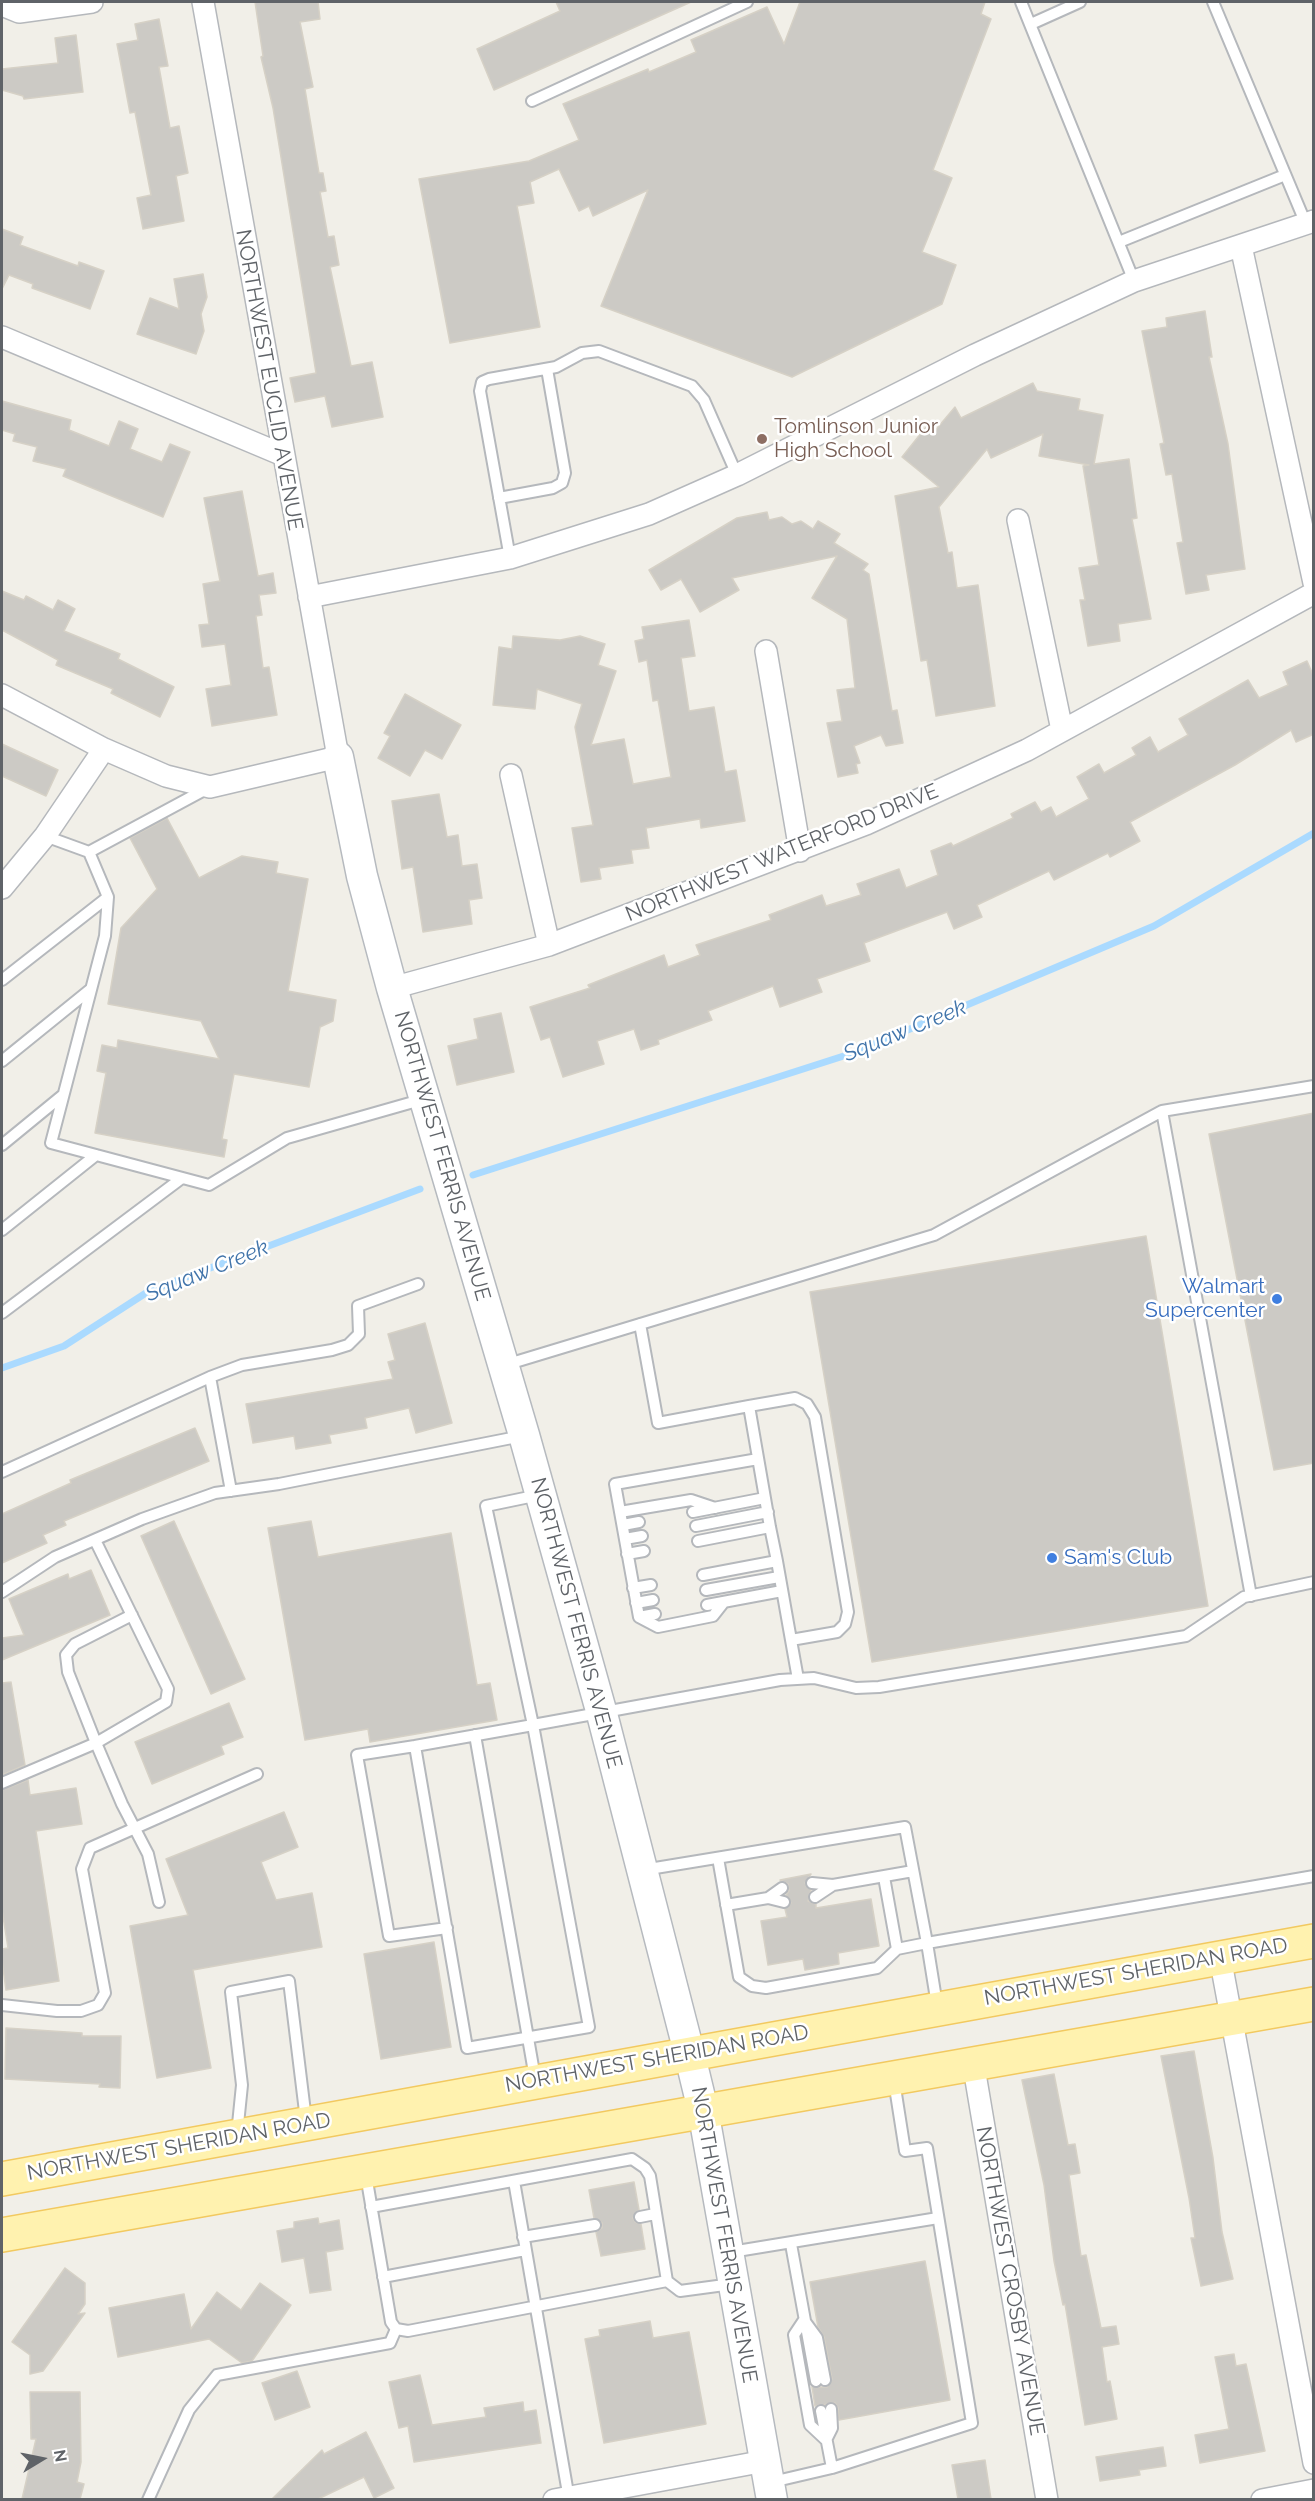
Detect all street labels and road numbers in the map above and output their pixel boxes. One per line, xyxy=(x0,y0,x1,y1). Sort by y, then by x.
street label: NORTHWEST EUCLID AVENUE xyxy=(230,228,308,532)
street label: NORTHWEST WATERFORD DRIVE xyxy=(622,779,942,927)
street label: NORTHWEST FERRIS AVENUE xyxy=(389,1008,495,1304)
street label: NORTHWEST FERRIS AVENUE xyxy=(525,1475,627,1771)
street label: NORTHWEST SHERIDAN ROAD xyxy=(982,1933,1290,2011)
street label: NORTHWEST SHERIDAN ROAD xyxy=(503,2020,811,2098)
street label: NORTHWEST FERRIS AVENUE xyxy=(686,2085,762,2385)
street label: NORTHWEST SHERIDAN ROAD xyxy=(25,2108,333,2186)
street label: NORTHWEST CROSBY AVENUE xyxy=(970,2125,1050,2437)

